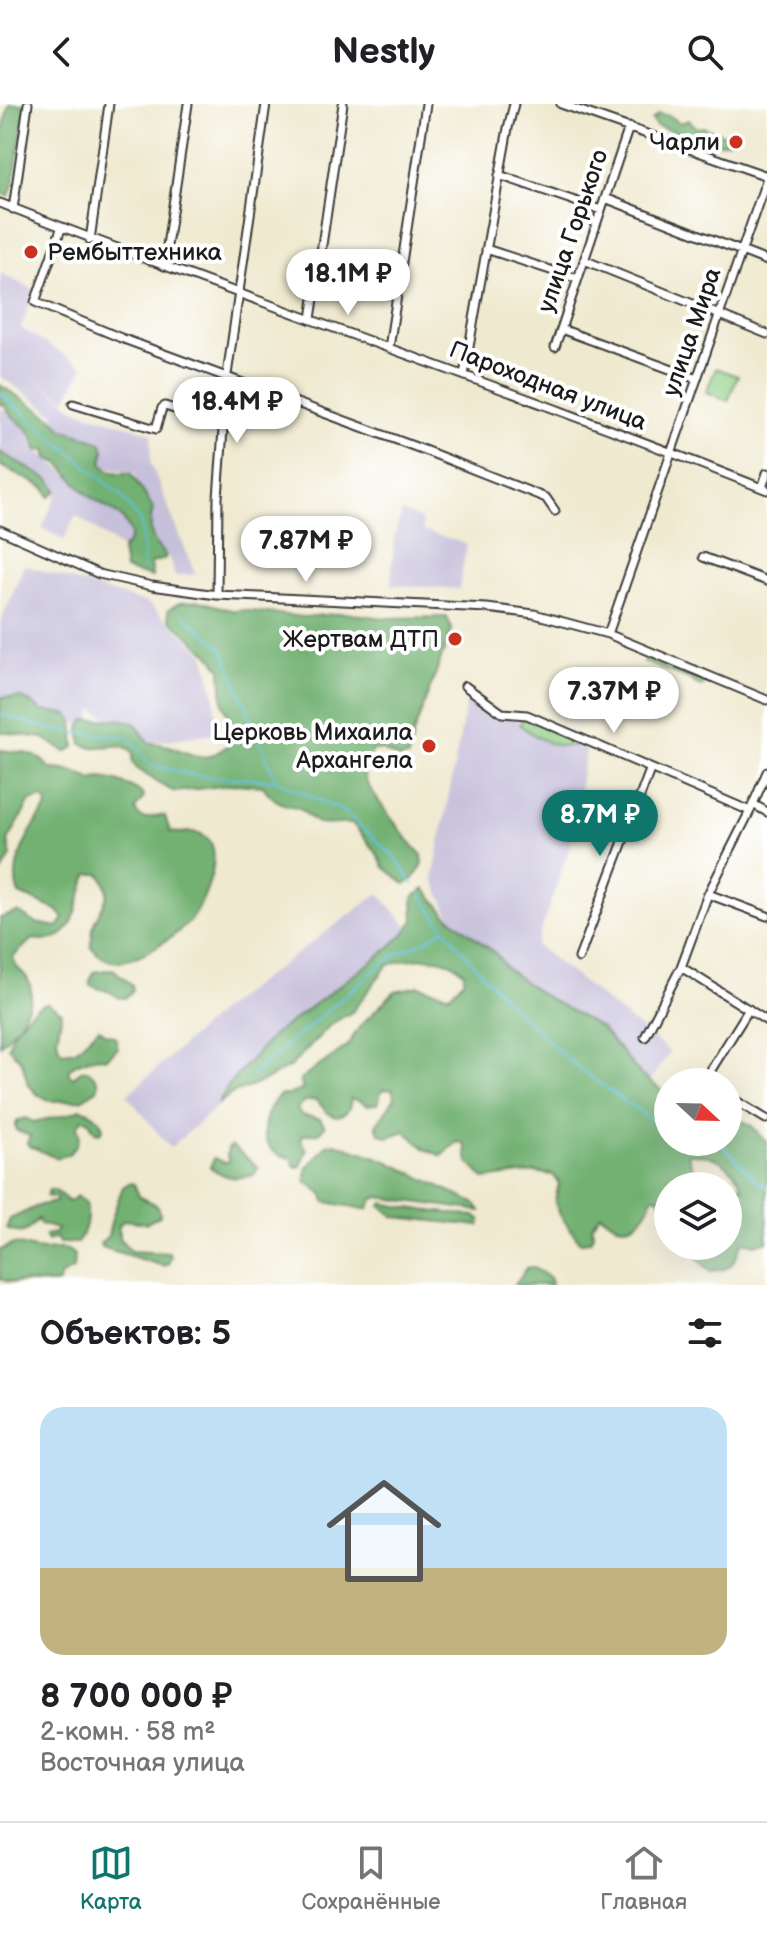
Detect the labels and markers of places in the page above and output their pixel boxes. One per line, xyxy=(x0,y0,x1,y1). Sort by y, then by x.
place label: Чарли xyxy=(650,128,720,157)
marker: Чарли xyxy=(727,133,745,151)
place label: Рембыттехника xyxy=(47,238,222,267)
marker: Рембыттехника xyxy=(22,243,40,261)
pin: 18.1M ₽ xyxy=(274,249,422,317)
pin: 18.4M ₽ xyxy=(163,377,311,445)
pin: 7.87M ₽ xyxy=(232,516,380,584)
place label: Жертвам ДТП xyxy=(282,625,439,654)
marker: Жертвам ДТП xyxy=(446,630,464,648)
pin: 7.37M ₽ xyxy=(540,667,688,735)
place label: Церковь Михаила Архангела xyxy=(212,718,413,775)
marker: Церковь Михаила Архангела xyxy=(420,737,438,755)
pin: 8.7M ₽ xyxy=(535,790,665,858)

